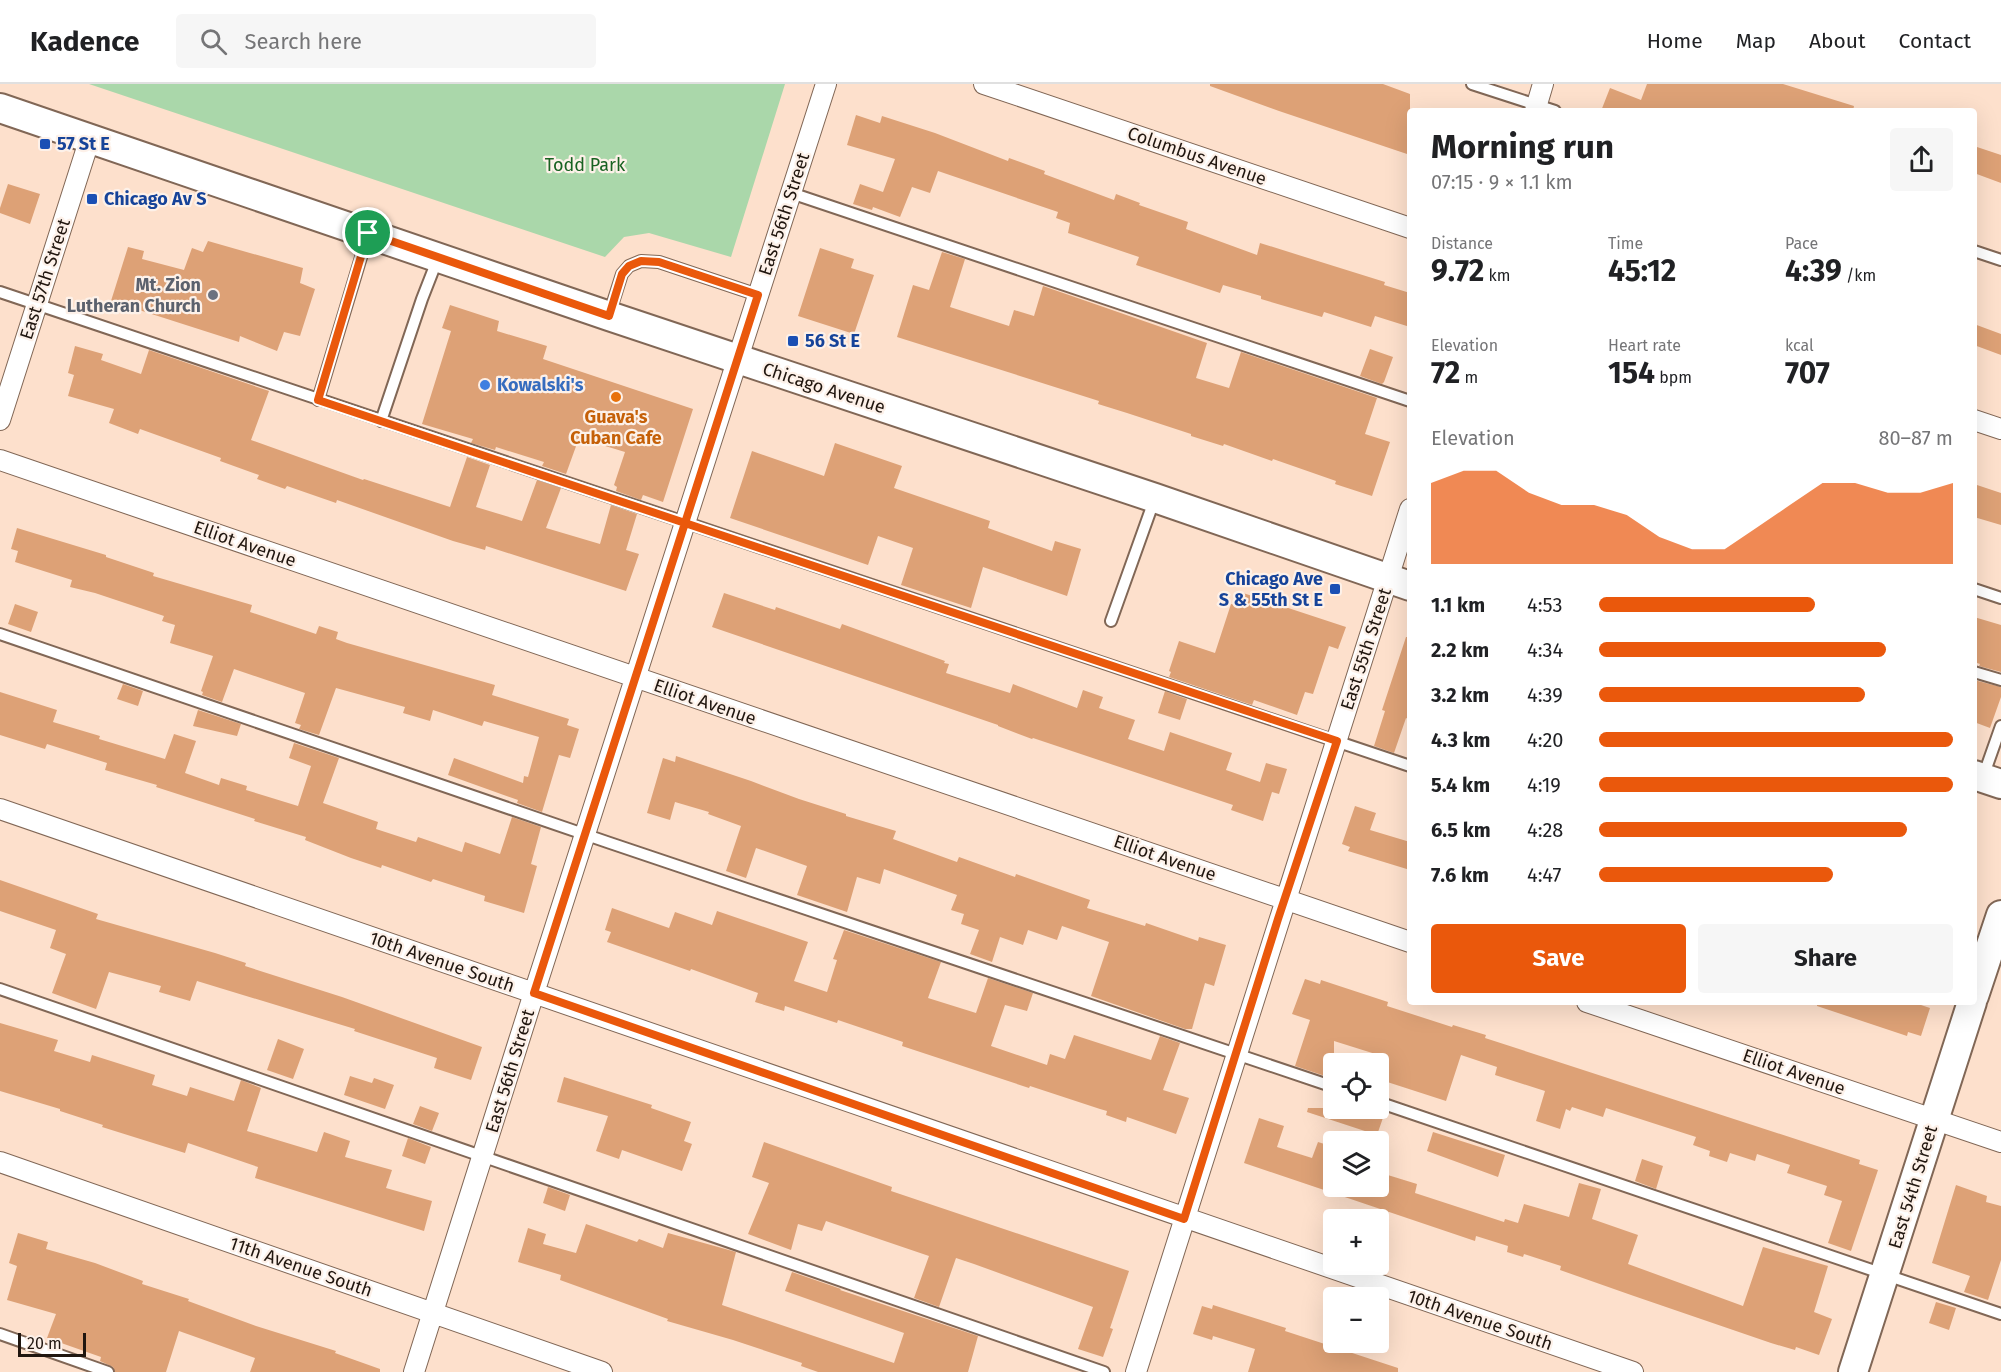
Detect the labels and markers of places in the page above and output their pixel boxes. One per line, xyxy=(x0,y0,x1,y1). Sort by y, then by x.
place label: 57 St E xyxy=(57,133,110,155)
marker: 57 St E xyxy=(38,137,52,151)
place label: Chicago Av S xyxy=(104,188,206,210)
marker: Chicago Av S xyxy=(85,192,99,206)
pin xyxy=(342,207,393,258)
place label: Mt. Zion Lutheran Church xyxy=(67,274,201,317)
marker: Mt. Zion Lutheran Church xyxy=(206,288,220,302)
place label: 56 St E xyxy=(805,330,860,352)
marker: 56 St E xyxy=(786,334,800,348)
place label: Kowalski's xyxy=(497,374,584,396)
marker: Kowalski's xyxy=(478,378,492,392)
marker: Guava's Cuban Cafe xyxy=(609,390,623,404)
place label: Guava's Cuban Cafe xyxy=(570,406,662,449)
place label: Chicago Ave S & 55th St E xyxy=(1219,568,1323,611)
marker: Chicago Ave S & 55th St E xyxy=(1328,582,1342,596)

